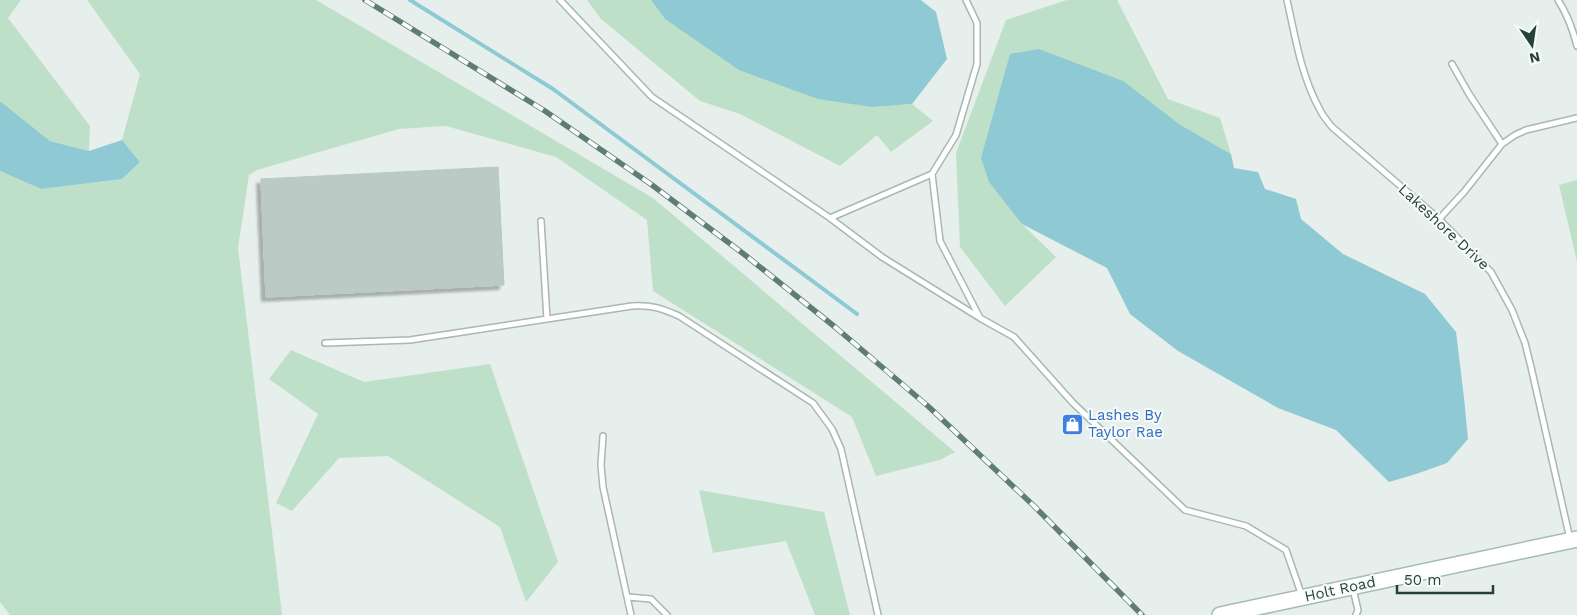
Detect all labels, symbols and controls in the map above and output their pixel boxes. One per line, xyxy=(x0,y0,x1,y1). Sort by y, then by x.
north arrow xyxy=(1507,20,1557,70)
text: N xyxy=(1528,49,1542,67)
street label: Lakeshore Drive xyxy=(1395,180,1493,274)
place label: Lashes By Taylor Rae xyxy=(1088,406,1163,441)
shop icon: Lashes By Taylor Rae xyxy=(1060,412,1084,436)
scale bar xyxy=(1397,562,1493,594)
text: 50 m xyxy=(1404,571,1441,589)
street label: Holt Road xyxy=(1303,573,1377,605)

